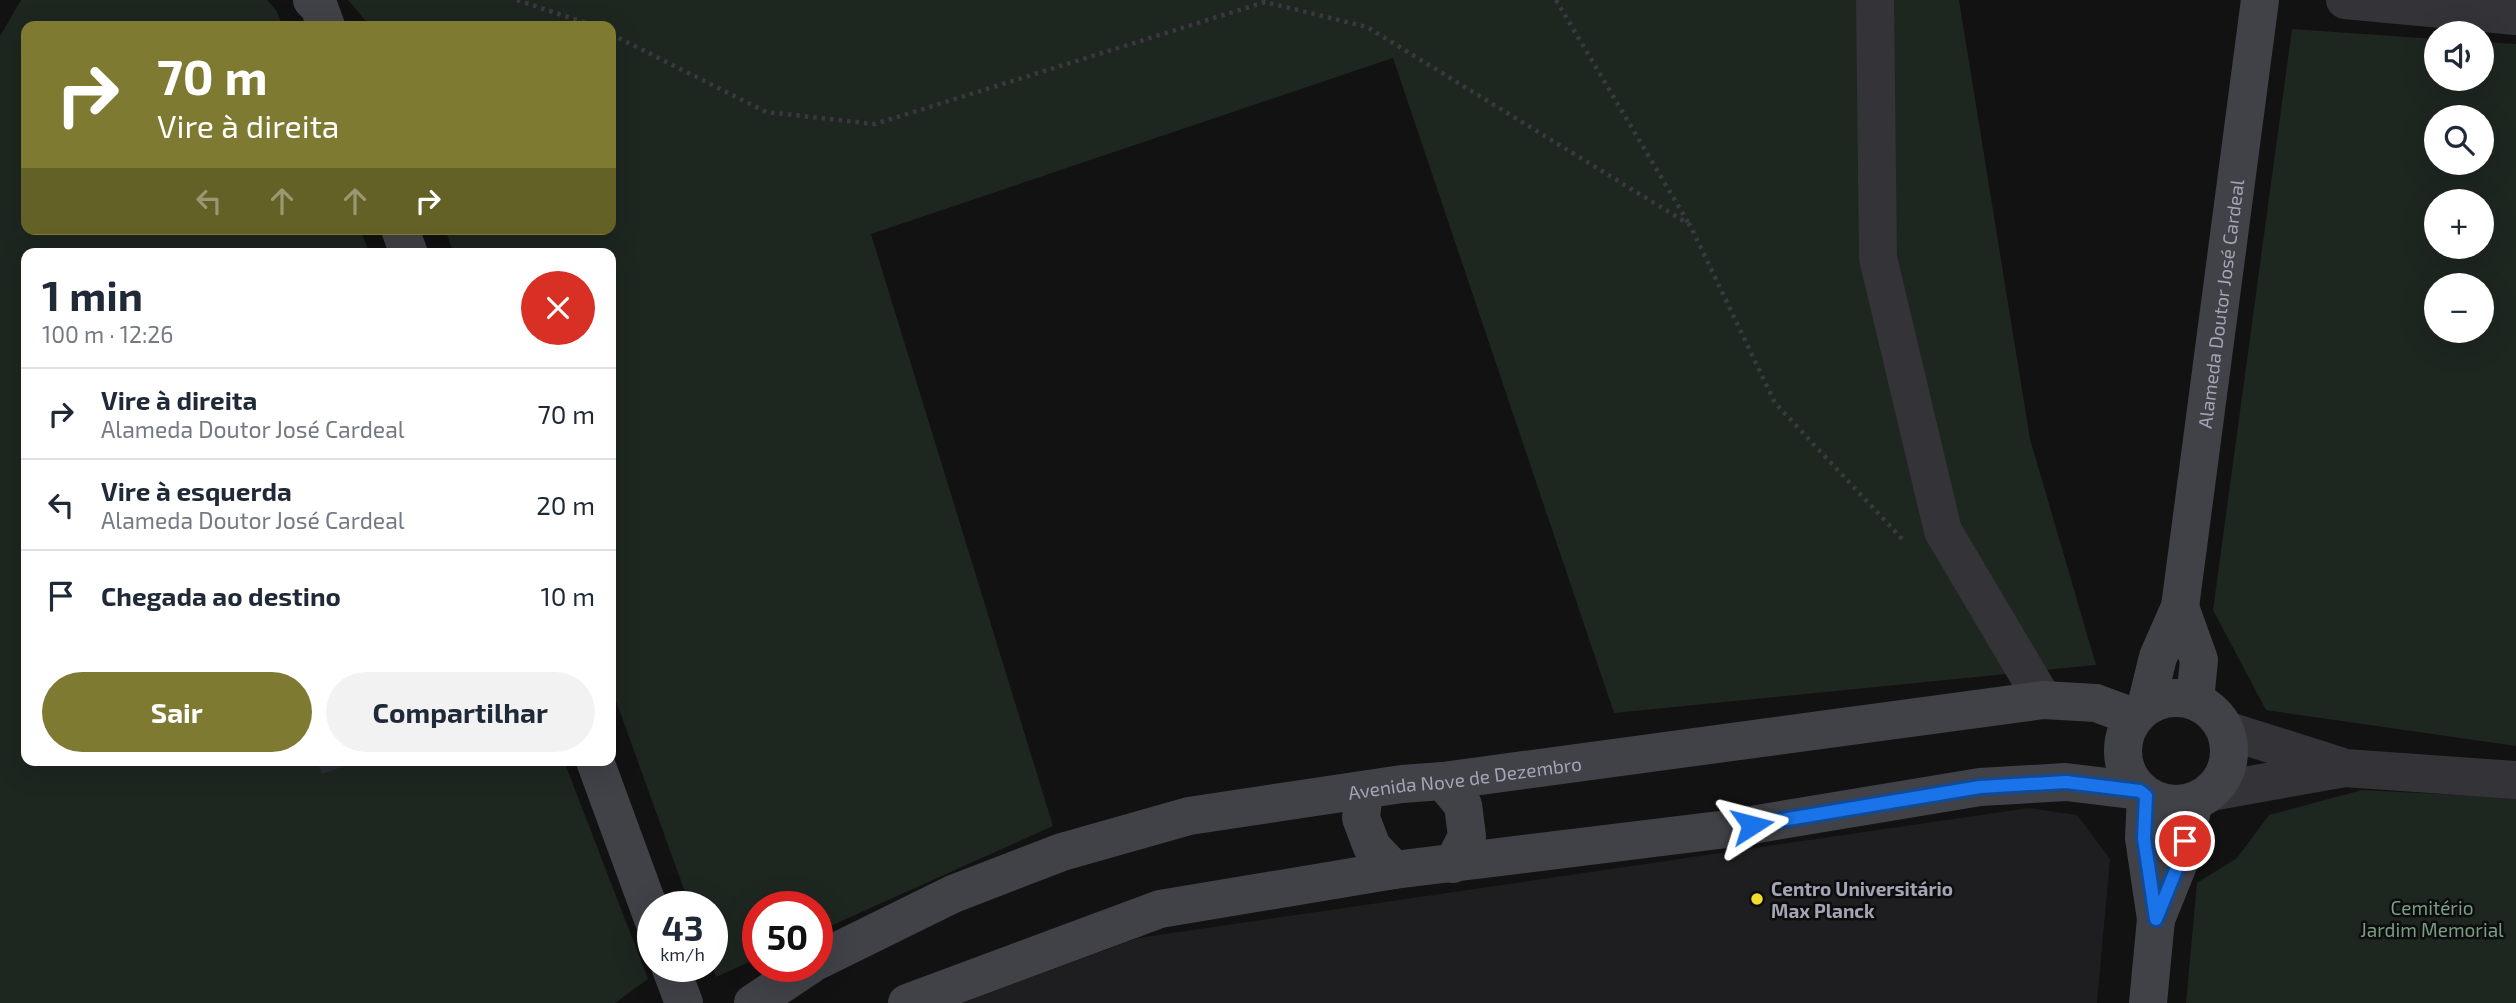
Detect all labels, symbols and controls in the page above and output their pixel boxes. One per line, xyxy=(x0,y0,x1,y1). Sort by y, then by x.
map controls xyxy=(2424,21,2494,343)
button: sound xyxy=(2424,21,2494,91)
text: 70 m xyxy=(157,46,268,105)
icon: right xyxy=(42,49,133,140)
button: search xyxy=(2424,105,2494,175)
text: Vire à direita xyxy=(157,106,339,144)
street label: Alameda Doutor José Cardeal xyxy=(2192,177,2248,430)
icon: left xyxy=(190,182,228,220)
icon: ahead xyxy=(263,182,301,220)
icon: ahead xyxy=(336,182,374,220)
icon: right xyxy=(409,182,447,220)
button: + xyxy=(2424,189,2494,259)
text: 1 min xyxy=(42,269,143,319)
button: close xyxy=(521,271,595,345)
button: − xyxy=(2424,273,2494,343)
text: 100 m · 12:26 xyxy=(42,320,173,348)
text: Vire à direita xyxy=(101,384,257,415)
icon: right xyxy=(42,395,80,433)
text: 70 m xyxy=(537,398,595,429)
text: Alameda Doutor José Cardeal xyxy=(101,415,405,443)
text: Vire à esquerda xyxy=(101,475,292,506)
icon: left xyxy=(42,486,80,524)
text: 20 m xyxy=(536,489,595,520)
text: Alameda Doutor José Cardeal xyxy=(101,506,405,534)
icon: arrive xyxy=(42,577,80,615)
text: Chegada ao destino xyxy=(101,580,341,611)
text: 10 m xyxy=(540,580,595,611)
button: Sair xyxy=(42,672,312,752)
button: Compartilhar xyxy=(326,672,595,752)
street label: Avenida Nove de Dezembro xyxy=(1346,751,1583,803)
position arrow xyxy=(1715,788,1789,862)
pin xyxy=(2155,811,2215,871)
icon: arrive xyxy=(2166,822,2204,860)
place label: Centro Universitário Max Planck xyxy=(1771,877,1953,922)
speed limit sign: 50 xyxy=(742,891,833,982)
marker: Centro Universitário Max Planck xyxy=(1749,891,1765,907)
park label: Cemitério Jardim Memorial xyxy=(2360,896,2504,941)
text: 43 xyxy=(661,906,704,948)
text: km/h xyxy=(660,943,705,965)

